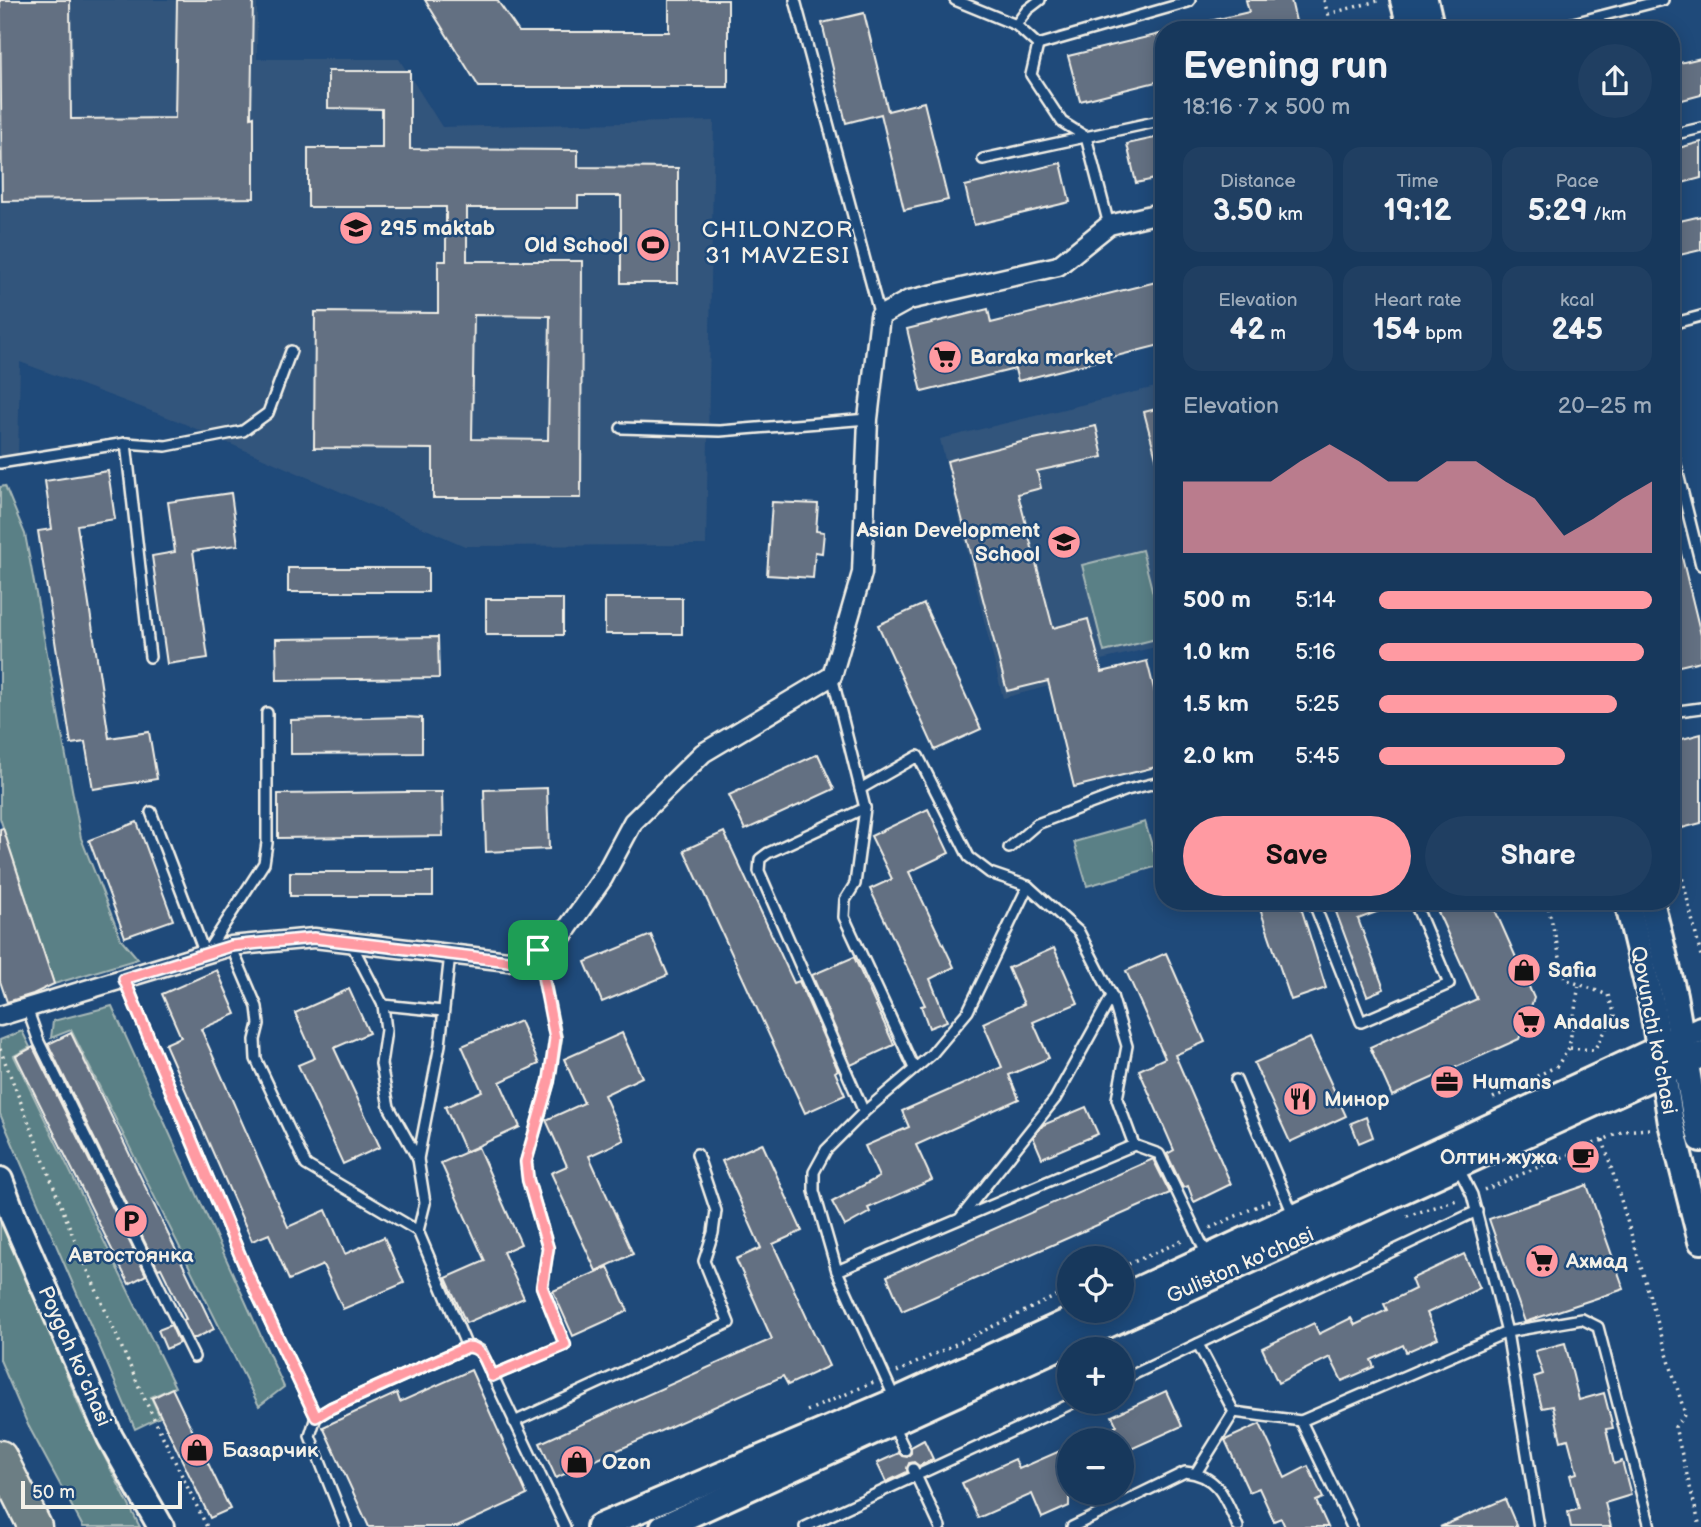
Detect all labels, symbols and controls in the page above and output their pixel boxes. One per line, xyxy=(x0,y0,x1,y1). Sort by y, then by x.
text: Evening run xyxy=(1183,44,1388,89)
button: share xyxy=(1578,44,1652,118)
text: 18:16 · 7 × 500 m xyxy=(1183,93,1350,121)
text: Distance xyxy=(1220,170,1296,193)
text: Time xyxy=(1396,170,1439,193)
text: Pace xyxy=(1556,170,1599,193)
text: 3.50 xyxy=(1213,193,1273,229)
text: 19:12 xyxy=(1383,193,1452,229)
text: 5:29 xyxy=(1528,193,1588,229)
text: km xyxy=(1273,203,1303,226)
text: /km xyxy=(1588,203,1627,226)
school or university icon: 295 maktab xyxy=(337,209,375,247)
place label: 295 maktab xyxy=(380,216,495,241)
district label: CHILONZOR 31 MAVZESI xyxy=(702,216,854,270)
sports icon: Old School xyxy=(634,226,672,264)
place label: Old School xyxy=(525,233,628,258)
text: Elevation xyxy=(1218,289,1297,312)
text: Heart rate xyxy=(1374,289,1461,312)
text: kcal xyxy=(1560,289,1594,312)
text: 42 xyxy=(1230,312,1265,348)
text: 154 xyxy=(1372,312,1420,348)
text: 245 xyxy=(1551,312,1603,348)
text: m xyxy=(1265,322,1286,345)
text: bpm xyxy=(1420,322,1463,345)
supermarket icon: Baraka market xyxy=(926,338,964,376)
place label: Baraka market xyxy=(970,345,1113,370)
text: Elevation xyxy=(1183,392,1279,420)
text: 20–25 m xyxy=(1558,392,1652,420)
place label: Asian Development School xyxy=(856,518,1040,567)
school or university icon: Asian Development School xyxy=(1045,523,1083,561)
text: 500 m xyxy=(1183,586,1251,614)
text: 5:14 xyxy=(1295,586,1336,614)
text: 1.0 km xyxy=(1183,638,1250,666)
text: 5:16 xyxy=(1295,638,1336,666)
text: 1.5 km xyxy=(1183,690,1249,718)
text: 5:25 xyxy=(1295,690,1340,718)
text: 2.0 km xyxy=(1183,742,1254,770)
text: 5:45 xyxy=(1295,742,1340,770)
button: Save xyxy=(1183,816,1411,896)
button: Share xyxy=(1425,816,1652,896)
pin xyxy=(508,920,568,980)
icon: arrive xyxy=(519,931,557,969)
street label: Qovunchi ko'chasi xyxy=(1625,944,1682,1116)
shop icon: Safia xyxy=(1505,951,1543,989)
place label: Safia xyxy=(1548,958,1597,983)
supermarket icon: Andalus xyxy=(1510,1003,1548,1041)
place label: Andalus xyxy=(1553,1010,1630,1035)
office icon: Humans xyxy=(1428,1063,1466,1101)
place label: Humans xyxy=(1472,1070,1551,1095)
restaurant icon: Минор xyxy=(1281,1080,1319,1118)
place label: Минор xyxy=(1324,1087,1390,1112)
cafe icon: Олтин жужа xyxy=(1564,1138,1602,1176)
place label: Олтин жужа xyxy=(1440,1145,1559,1170)
parking icon: Автостоянка xyxy=(112,1202,150,1240)
street label: Guliston ko'chasi xyxy=(1163,1222,1318,1309)
supermarket icon: Ахмад xyxy=(1523,1242,1561,1280)
place label: Автостоянка xyxy=(68,1243,194,1268)
map controls xyxy=(1057,1246,1134,1505)
button: locate xyxy=(1057,1246,1134,1323)
place label: Ахмад xyxy=(1565,1249,1628,1274)
street label: Poygoh koʻchasi xyxy=(32,1282,117,1430)
button: + xyxy=(1057,1337,1134,1414)
button: − xyxy=(1057,1428,1134,1505)
shop icon: Базарчик xyxy=(178,1431,216,1469)
place label: Базарчик xyxy=(222,1438,319,1463)
shop icon: Ozon xyxy=(558,1443,596,1481)
place label: Ozon xyxy=(602,1450,651,1475)
scale bar xyxy=(21,1478,182,1510)
text: 50 m xyxy=(32,1481,75,1504)

